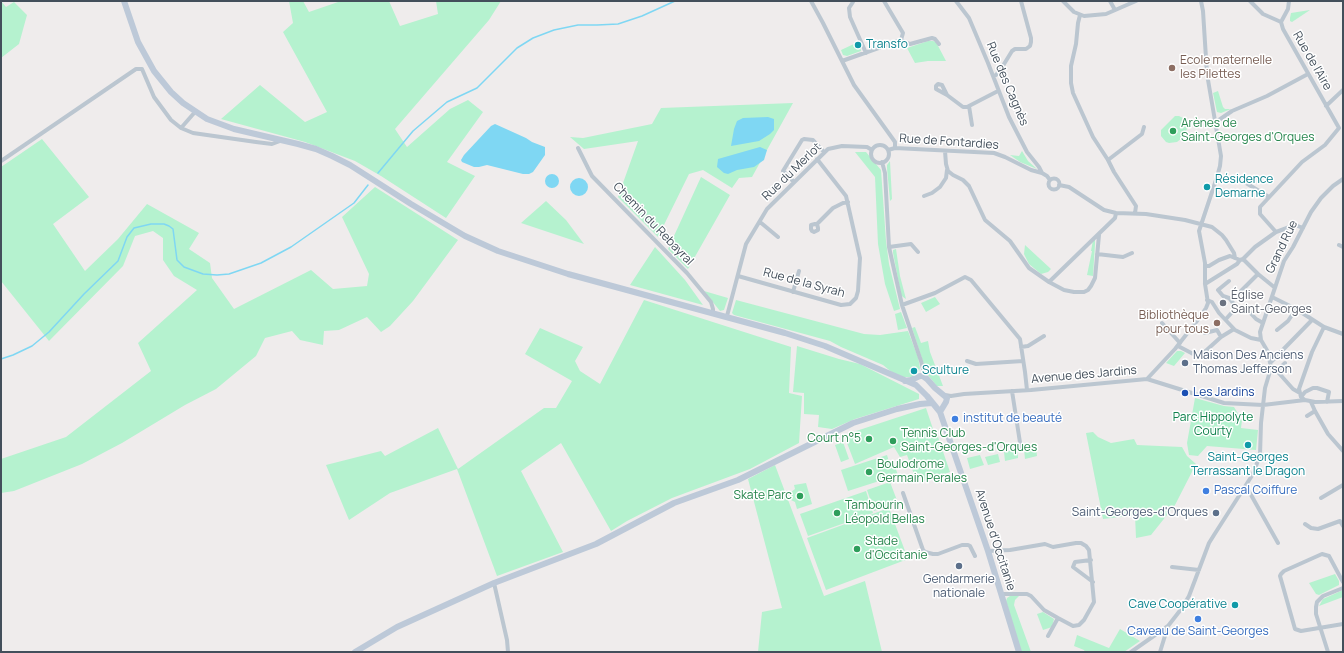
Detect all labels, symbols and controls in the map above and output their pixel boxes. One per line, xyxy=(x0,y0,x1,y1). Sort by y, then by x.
street label: Rue de l'Aire xyxy=(1289,29,1335,93)
place label: Transfo xyxy=(866,38,908,52)
marker: Transfo xyxy=(853,40,863,50)
street label: Rue des Cagnès xyxy=(983,40,1031,128)
place label: Ecole maternelle les Pilettes xyxy=(1180,54,1272,82)
marker: Ecole maternelle les Pilettes xyxy=(1167,63,1177,73)
place label: Arènes de Saint-Georges d'Orques xyxy=(1181,117,1315,145)
marker: Arènes de Saint-Georges d'Orques xyxy=(1168,126,1178,136)
street label: Rue de Fontardies xyxy=(899,131,999,153)
street label: Rue du Merlot xyxy=(759,140,825,204)
place label: Résidence Demarne xyxy=(1215,173,1273,201)
street label: Chemin du Rebayral xyxy=(610,180,696,268)
marker: Résidence Demarne xyxy=(1202,182,1212,192)
street label: Grand Rue xyxy=(1263,218,1301,276)
street label: Rue de la Syrah xyxy=(762,265,846,301)
place label: Église Saint-Georges xyxy=(1231,289,1312,317)
marker: Église Saint-Georges xyxy=(1218,298,1228,308)
place label: Bibliothèque pour tous xyxy=(1139,309,1209,337)
marker: Bibliothèque pour tous xyxy=(1212,318,1222,328)
place label: Maison Des Anciens Thomas Jefferson xyxy=(1193,349,1303,377)
marker: Maison Des Anciens Thomas Jefferson xyxy=(1180,358,1190,368)
street label: Avenue des Jardins xyxy=(1031,363,1137,387)
place label: Sculture xyxy=(922,364,969,378)
marker: Sculture xyxy=(909,366,919,376)
place label: Les Jardins xyxy=(1193,386,1255,400)
marker: Les Jardins xyxy=(1180,388,1190,398)
park label: Parc Hippolyte Courty xyxy=(1173,411,1253,439)
place label: institut de beauté xyxy=(963,412,1062,426)
marker: institut de beauté xyxy=(950,414,960,424)
place label: Tennis Club Saint-Georges-d'Orques xyxy=(901,427,1037,455)
place label: Court n°5 xyxy=(807,432,861,446)
marker: Court n°5 xyxy=(864,434,874,444)
marker: Tennis Club Saint-Georges-d'Orques xyxy=(888,436,898,446)
marker: Saint-Georges Terrassant le Dragon xyxy=(1243,440,1253,450)
place label: Saint-Georges Terrassant le Dragon xyxy=(1191,451,1305,479)
place label: Boulodrome Germain Perales xyxy=(877,458,967,486)
marker: Boulodrome Germain Perales xyxy=(864,467,874,477)
place label: Pascal Coiffure xyxy=(1214,484,1297,498)
marker: Pascal Coiffure xyxy=(1201,486,1211,496)
street label: Avenue d'Occitanie xyxy=(972,487,1018,593)
place label: Skate Parc xyxy=(734,489,792,503)
marker: Skate Parc xyxy=(795,491,805,501)
place label: Tambourin Léopold Bellas xyxy=(845,499,925,527)
place label: Saint-Georges-d'Orques xyxy=(1072,506,1208,520)
marker: Tambourin Léopold Bellas xyxy=(832,508,842,518)
marker: Saint-Georges-d'Orques xyxy=(1211,508,1221,518)
place label: Stade d'Occitanie xyxy=(865,535,927,563)
marker: Stade d'Occitanie xyxy=(852,544,862,554)
marker: Gendarmerie nationale xyxy=(954,561,964,571)
place label: Gendarmerie nationale xyxy=(923,573,995,601)
place label: Cave Coopérative xyxy=(1129,598,1227,612)
marker: Cave Coopérative xyxy=(1230,600,1240,610)
marker: Caveau de Saint-Georges xyxy=(1193,614,1203,624)
place label: Caveau de Saint-Georges xyxy=(1127,625,1269,639)

